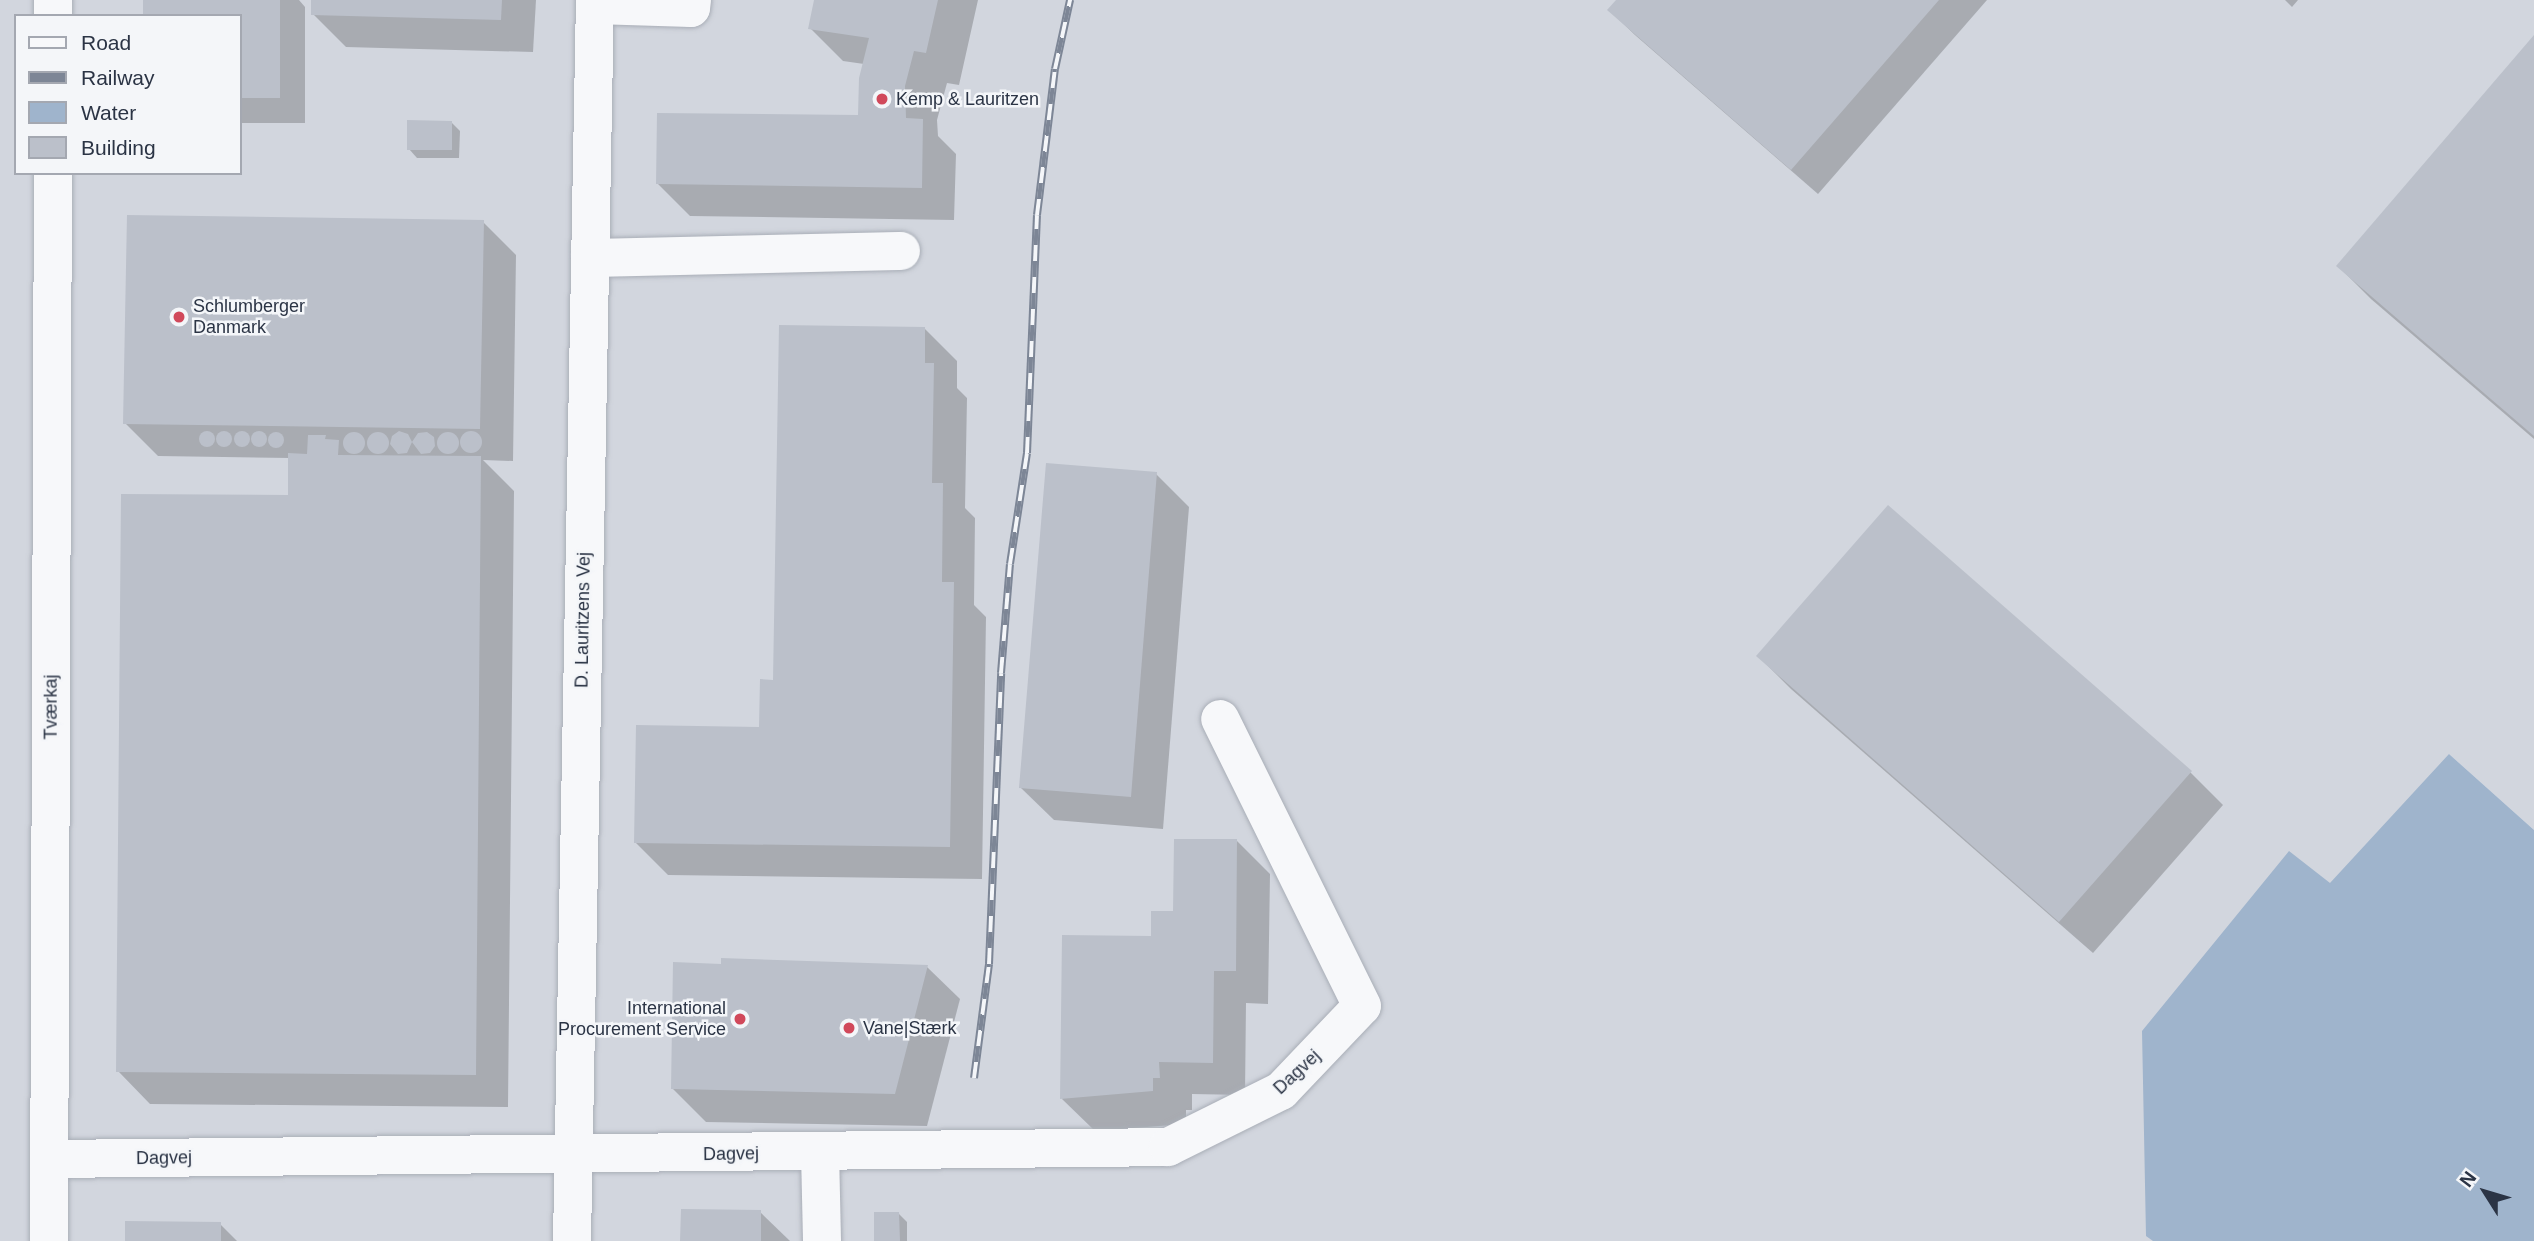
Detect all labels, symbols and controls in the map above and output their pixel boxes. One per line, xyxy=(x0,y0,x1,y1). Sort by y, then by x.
legend xyxy=(14,14,242,175)
text: Road xyxy=(81,31,131,54)
text: Railway xyxy=(81,66,155,89)
place label: Kemp & Lauritzen xyxy=(896,88,1039,110)
marker: Kemp & Lauritzen xyxy=(874,91,890,107)
text: Water xyxy=(81,101,136,124)
text: Building xyxy=(81,136,156,159)
place label: Schlumberger Danmark xyxy=(193,296,305,338)
marker: Schlumberger Danmark xyxy=(171,309,187,325)
street label: D. Lauritzens Vej xyxy=(571,552,595,688)
street label: Tværkaj xyxy=(40,674,62,740)
place label: International Procurement Service xyxy=(558,998,726,1040)
marker: International Procurement Service xyxy=(732,1011,748,1027)
place label: Vane|Stærk xyxy=(863,1017,956,1039)
marker: Vane|Stærk xyxy=(841,1020,857,1036)
street label: Dagvej xyxy=(1269,1045,1325,1099)
street label: Dagvej xyxy=(703,1143,759,1165)
street label: Dagvej xyxy=(136,1147,192,1169)
north arrow xyxy=(2450,1157,2520,1227)
text: N xyxy=(2455,1167,2480,1191)

